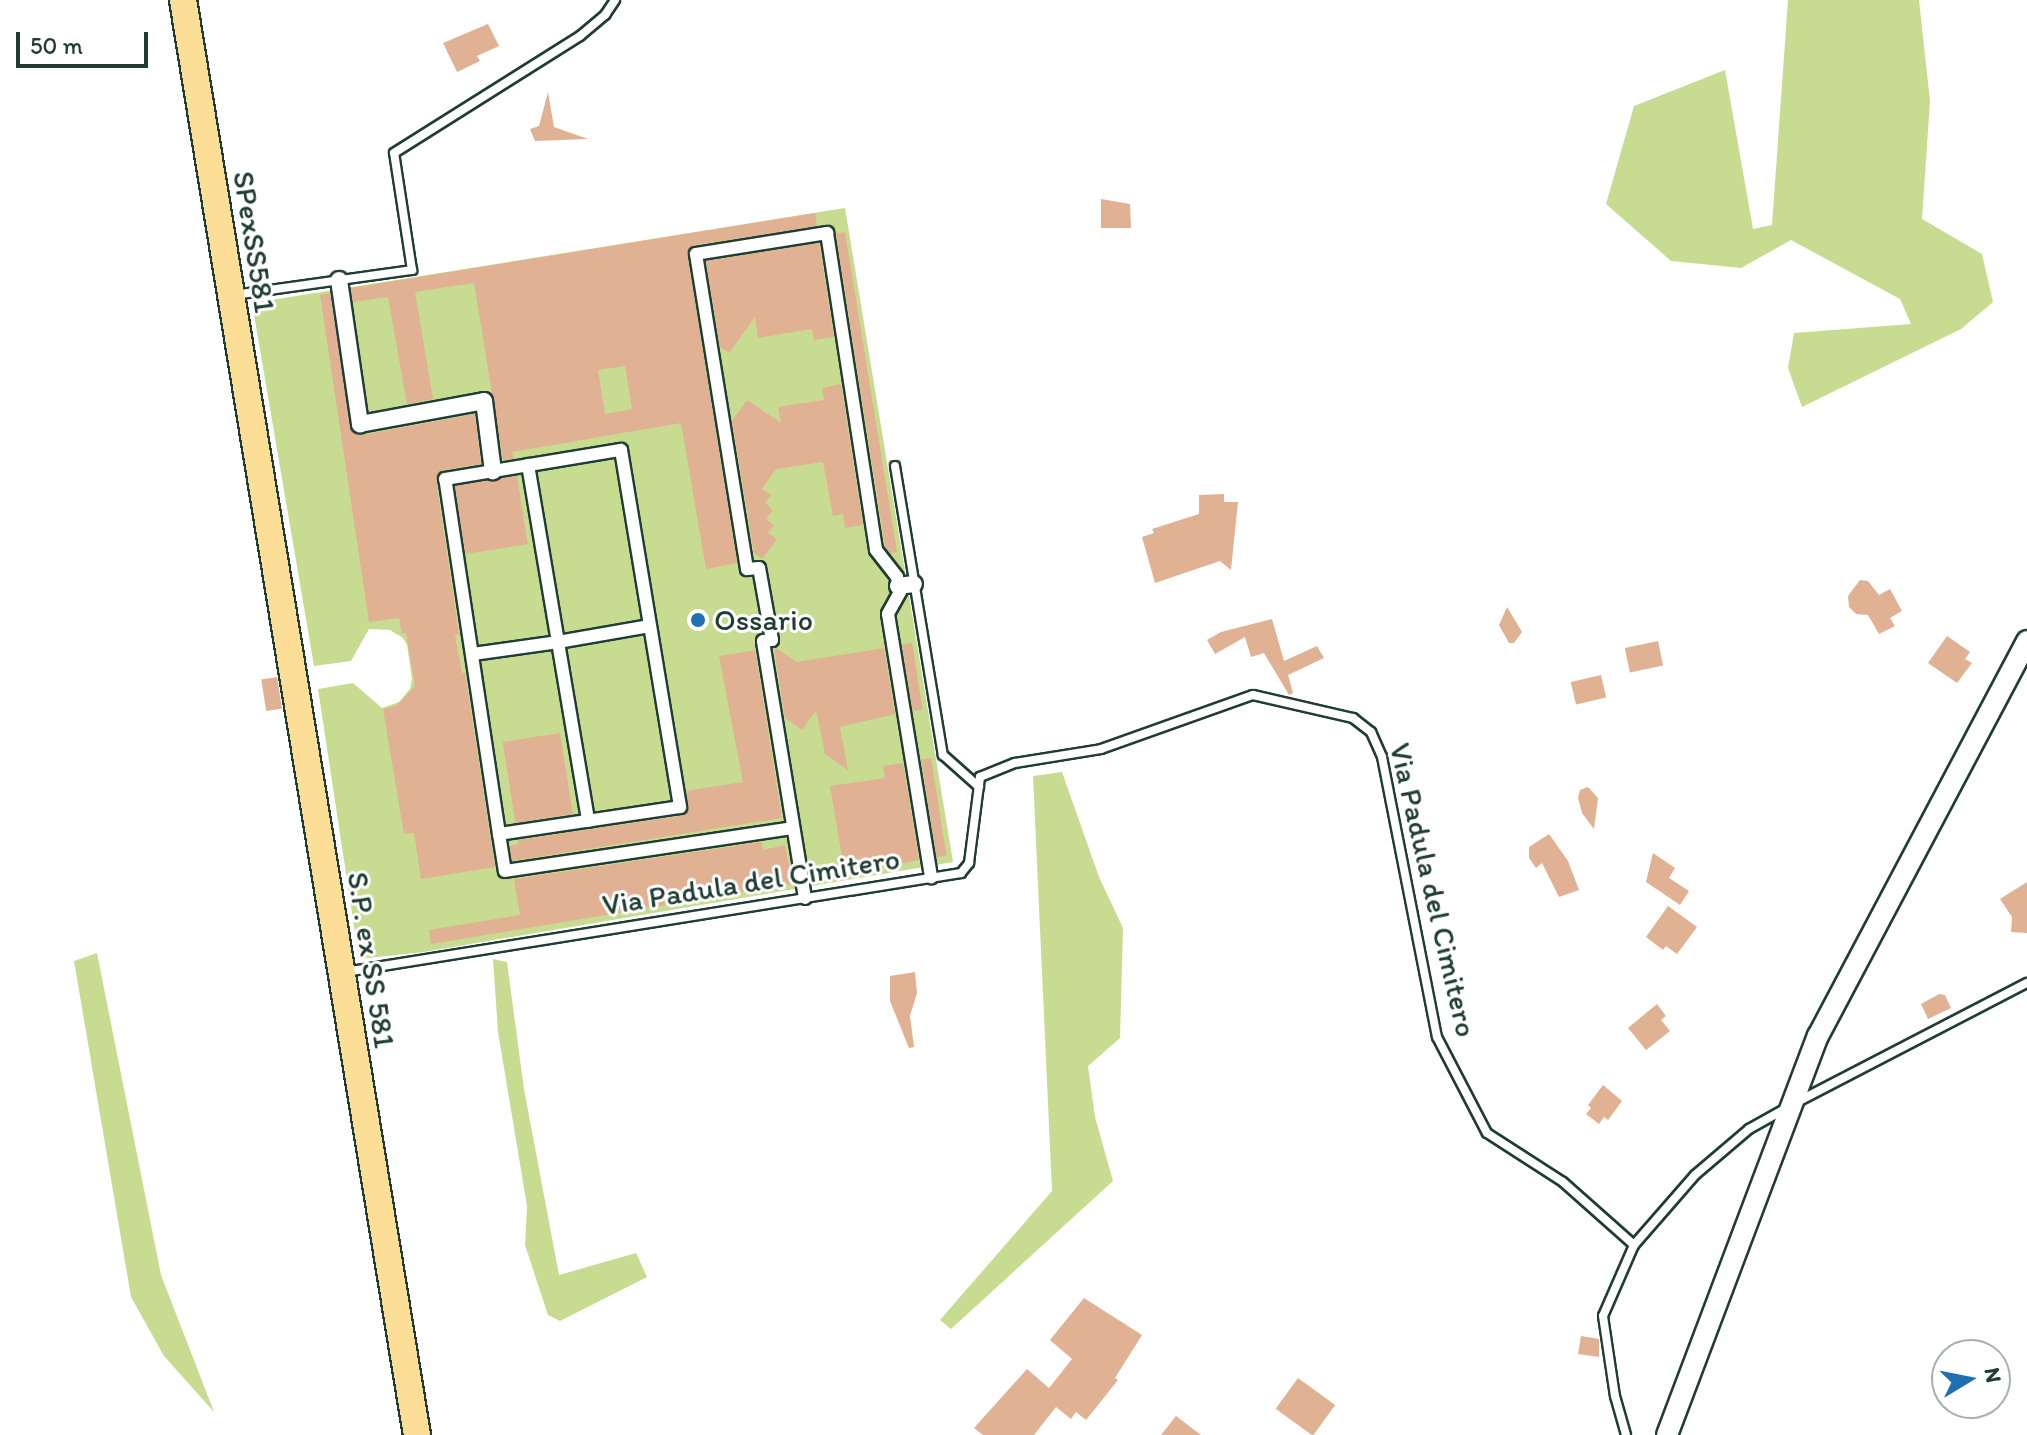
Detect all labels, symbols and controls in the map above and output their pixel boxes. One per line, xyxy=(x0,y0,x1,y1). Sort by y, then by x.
scale bar xyxy=(20,16,152,66)
text: 50 m xyxy=(30,31,83,60)
street label: SPexSS581 xyxy=(225,169,283,315)
place label: Ossario xyxy=(714,602,813,638)
marker: Ossario xyxy=(689,611,707,629)
street label: Via Padula del Cimitero xyxy=(1382,739,1484,1041)
street label: Via Padula del Cimitero xyxy=(599,841,903,923)
street label: S.P. ex SS 581 xyxy=(339,869,403,1051)
north arrow xyxy=(1931,1339,2011,1419)
text: N xyxy=(1979,1365,2008,1385)

